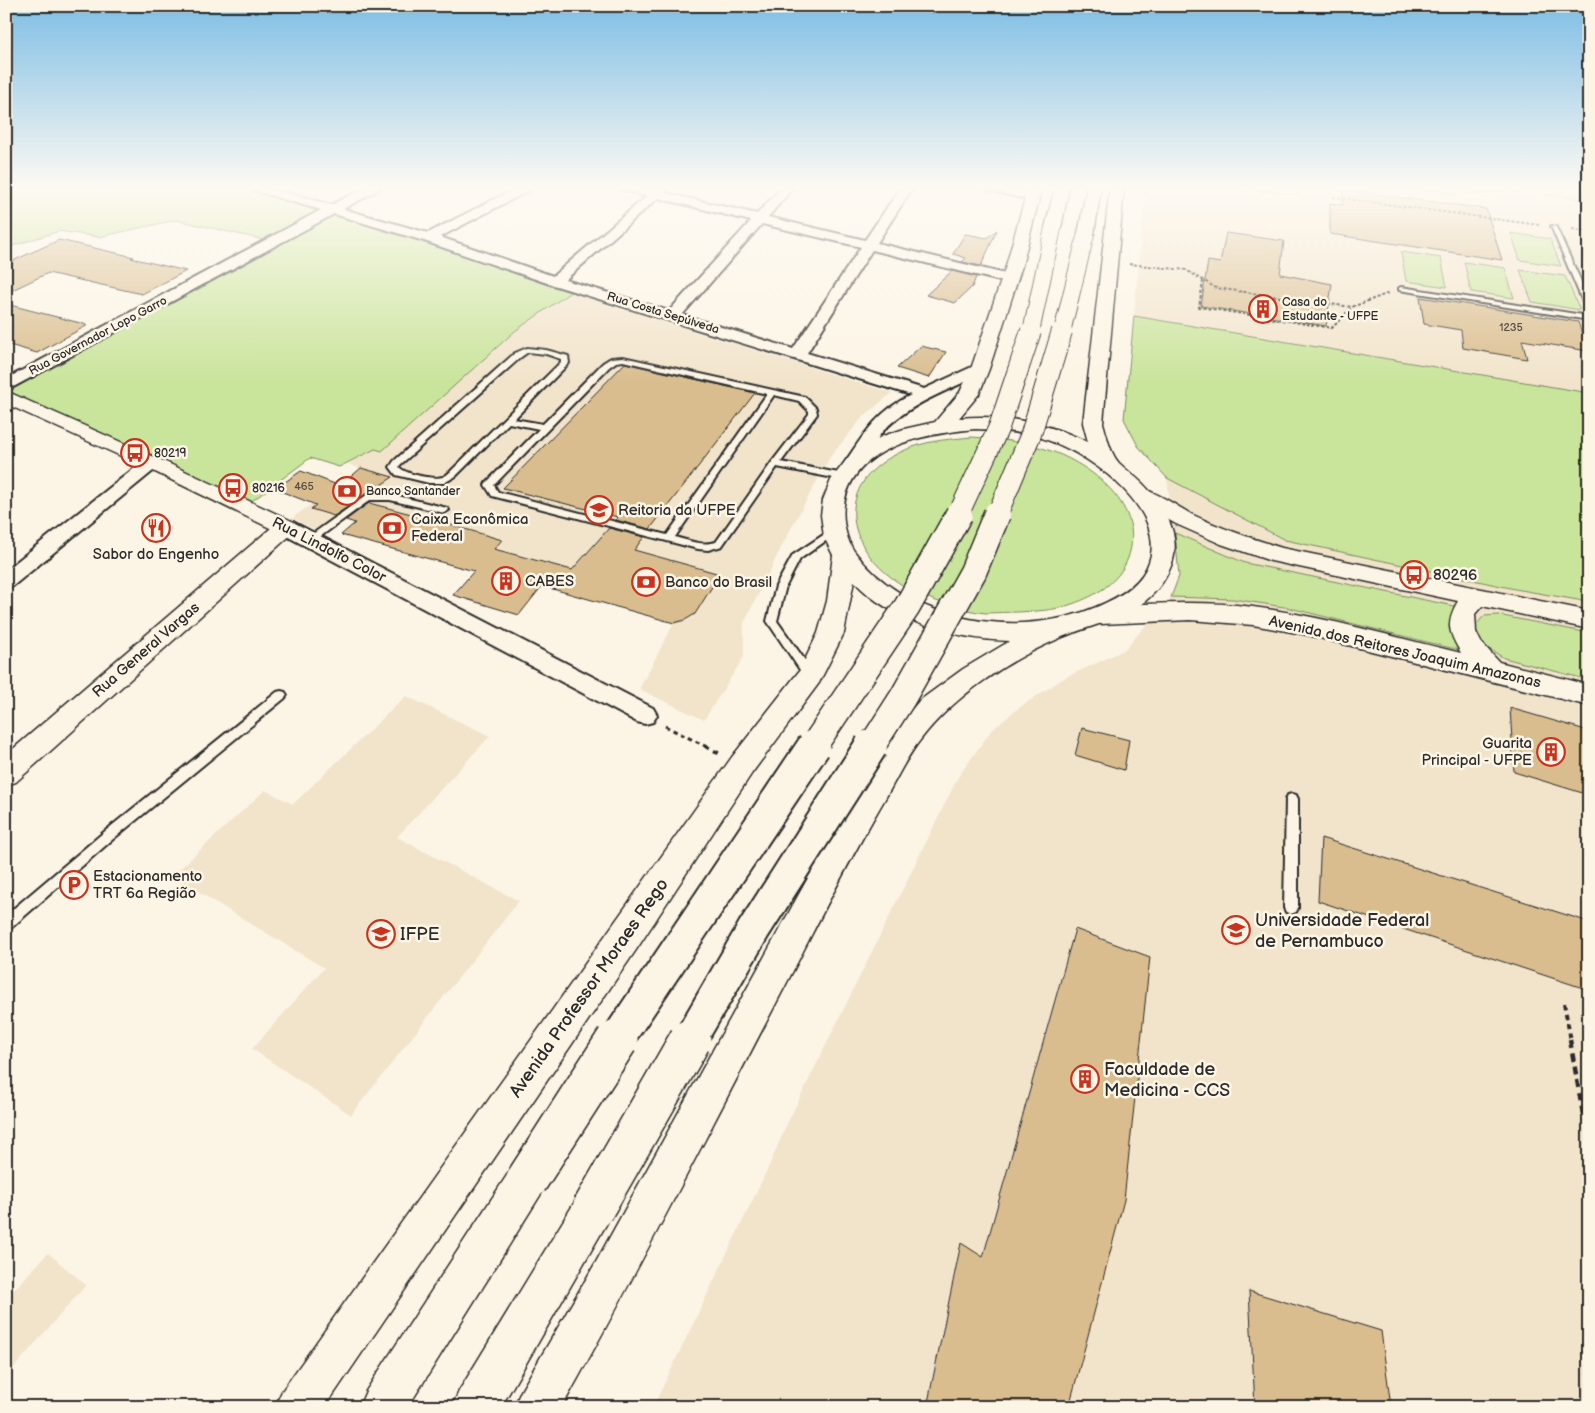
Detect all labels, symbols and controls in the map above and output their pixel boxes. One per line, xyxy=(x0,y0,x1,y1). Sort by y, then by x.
street label: Rua Costa Sepúlveda xyxy=(605,289,721,337)
street label: Rua Governador Lopo Garro xyxy=(26,293,170,379)
building icon: Casa do Estudante - UFPE xyxy=(1248,294,1278,324)
place label: Casa do Estudante - UFPE xyxy=(1282,295,1378,324)
house number: 1235 xyxy=(1499,321,1523,334)
bus stop icon: 80219 xyxy=(120,438,150,468)
place label: 80219 xyxy=(154,446,187,461)
bus stop icon: 80216 xyxy=(218,473,248,503)
bank icon: Banco Santander xyxy=(332,476,362,506)
house number: 465 xyxy=(294,480,314,493)
place label: 80216 xyxy=(252,481,285,496)
place label: Banco Santander xyxy=(366,484,461,499)
school or university icon: Reitoria da UFPE xyxy=(584,495,614,525)
place label: Reitoria da UFPE xyxy=(618,501,736,520)
place label: Caixa Econômica Federal xyxy=(411,510,528,546)
restaurant icon: Sabor do Engenho xyxy=(141,513,171,543)
street label: Rua Lindolfo Color xyxy=(269,513,390,587)
bank icon: Caixa Econômica Federal xyxy=(377,513,407,543)
place label: Sabor do Engenho xyxy=(93,545,219,564)
bus stop icon: 80296 xyxy=(1399,560,1429,590)
building icon: CABES xyxy=(491,566,521,596)
place label: 80296 xyxy=(1433,566,1477,585)
bank icon: Banco do Brasil xyxy=(631,567,661,597)
place label: CABES xyxy=(525,572,574,591)
place label: Banco do Brasil xyxy=(665,573,772,592)
street label: Rua General Vargas xyxy=(88,598,204,702)
street label: Avenida dos Reitores Joaquim Amazonas xyxy=(1267,611,1543,693)
place label: Guarita Principal - UFPE xyxy=(1422,734,1532,770)
building icon: Guarita Principal - UFPE xyxy=(1536,737,1566,767)
place label: Estacionamento TRT 6a Região xyxy=(93,867,202,903)
parking icon: Estacionamento TRT 6a Região xyxy=(59,870,89,900)
street label: Avenida Professor Moraes Rego xyxy=(505,874,673,1102)
place label: Universidade Federal de Pernambuco xyxy=(1255,910,1429,952)
school or university icon: Universidade Federal de Pernambuco xyxy=(1221,915,1251,945)
school or university icon: IFPE xyxy=(366,919,396,949)
place label: IFPE xyxy=(400,924,440,945)
place label: Faculdade de Medicina - CCS xyxy=(1104,1059,1230,1101)
building icon: Faculdade de Medicina - CCS xyxy=(1070,1064,1100,1094)

